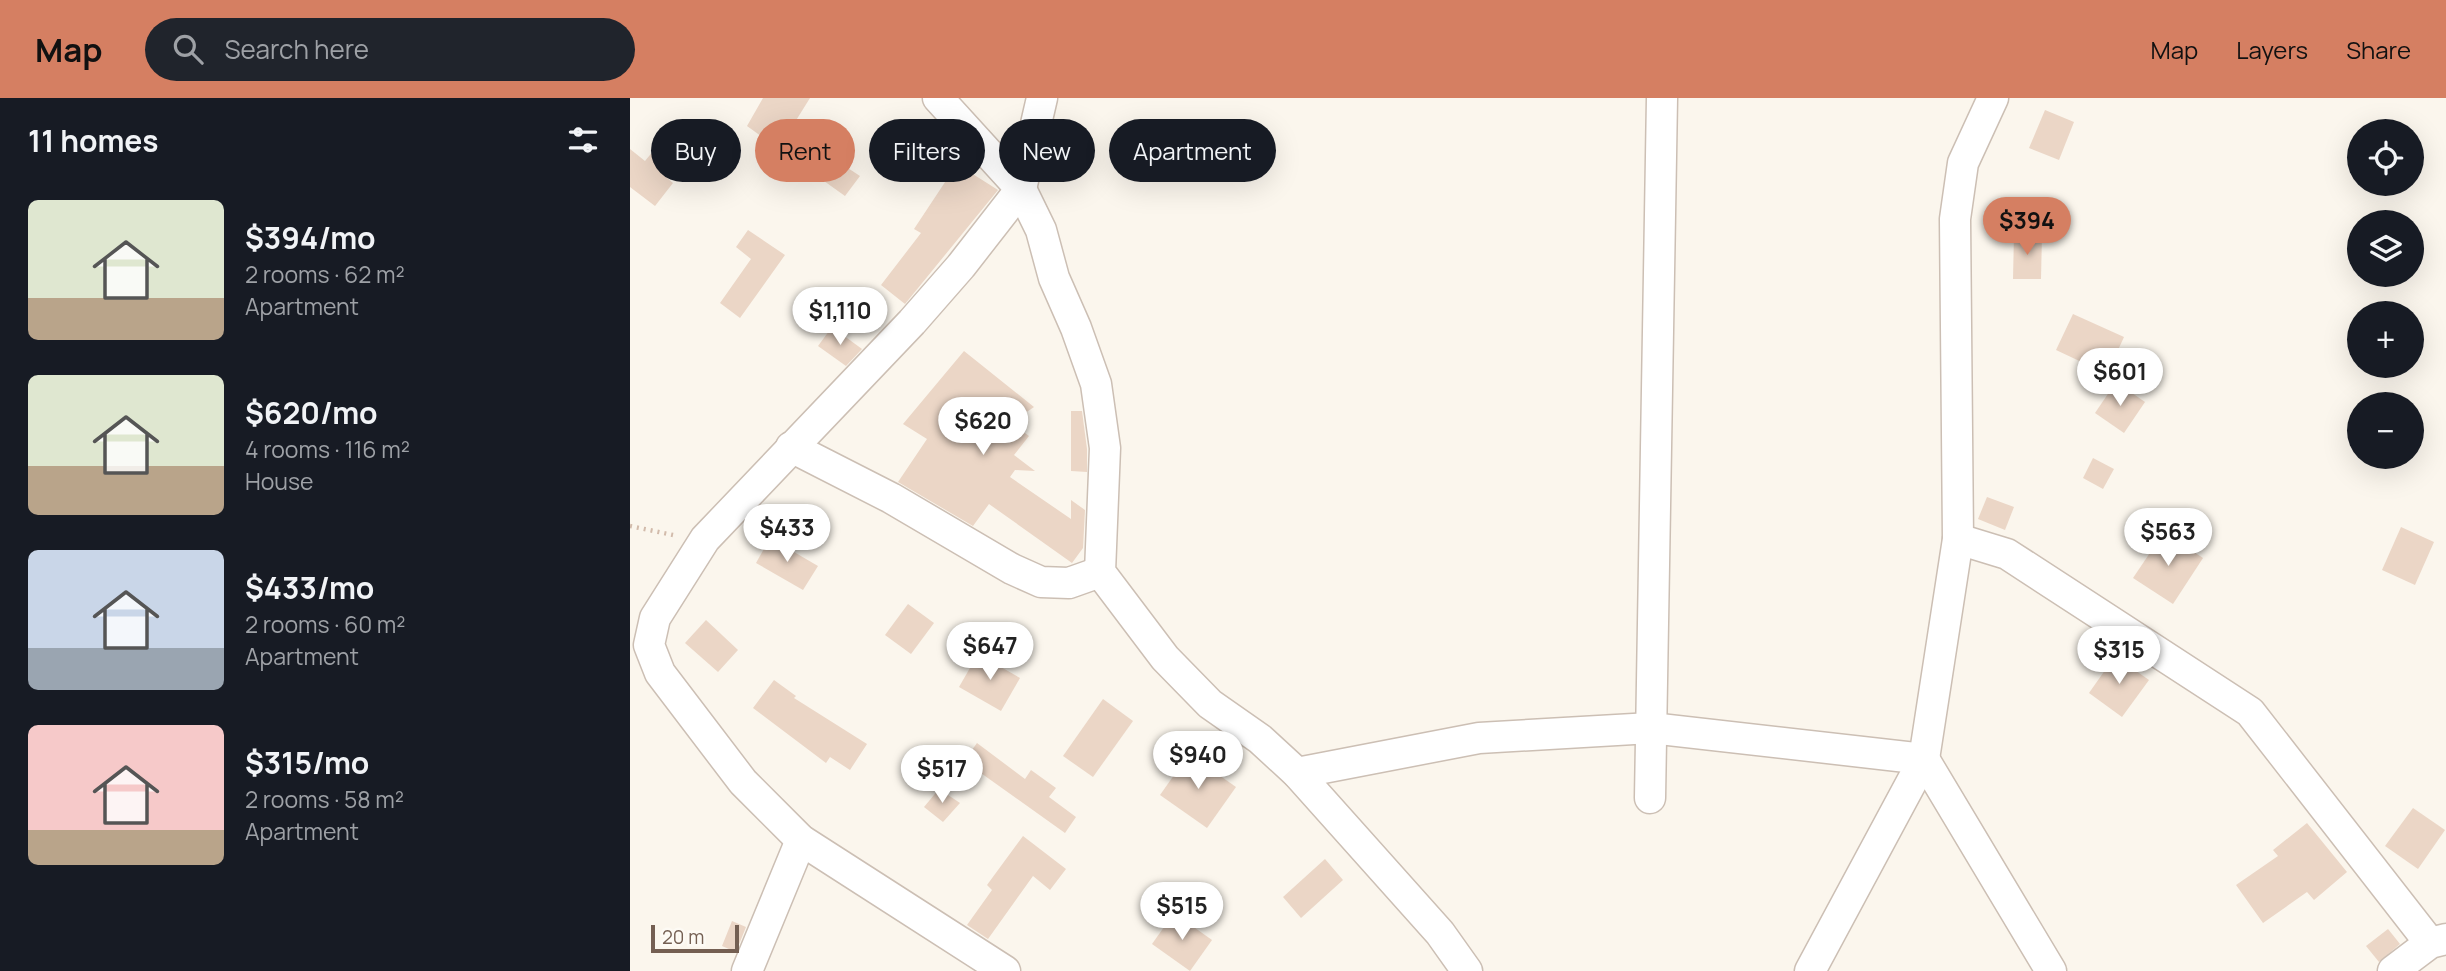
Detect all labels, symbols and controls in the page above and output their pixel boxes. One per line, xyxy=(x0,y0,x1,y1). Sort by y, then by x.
search box xyxy=(145,18,635,81)
text: Map xyxy=(35,27,103,72)
icon: search xyxy=(169,30,207,68)
text: Search here xyxy=(225,31,369,67)
text: Map xyxy=(2151,33,2198,66)
text: Layers xyxy=(2236,33,2308,66)
text: Share xyxy=(2346,33,2411,66)
chip: Buy xyxy=(651,119,741,182)
chip: Rent xyxy=(755,119,855,182)
chip: Filters xyxy=(869,119,985,182)
chip: New xyxy=(999,119,1095,182)
chip: Apartment xyxy=(1109,119,1276,182)
map controls xyxy=(2347,119,2424,469)
button: locate xyxy=(2347,119,2424,196)
text: 11 homes xyxy=(28,120,159,161)
icon: filters xyxy=(564,121,602,159)
pin: $394 xyxy=(1986,198,2068,257)
text: $394 xyxy=(1999,204,2055,236)
button: layers xyxy=(2347,210,2424,287)
text: $394/mo xyxy=(245,217,376,258)
icon: home xyxy=(84,228,168,312)
text: 2 rooms · 62 m² xyxy=(245,258,405,290)
pin: $1,110 xyxy=(783,288,897,347)
text: Apartment xyxy=(245,290,359,322)
text: $1,110 xyxy=(808,294,872,326)
button: + xyxy=(2347,301,2424,378)
pin: $601 xyxy=(2079,348,2161,408)
text: $601 xyxy=(2093,355,2147,387)
text: $620/mo xyxy=(245,392,377,433)
button: − xyxy=(2347,392,2424,469)
pin: $620 xyxy=(942,398,1024,457)
icon: home xyxy=(84,403,168,487)
text: $620 xyxy=(954,404,1012,436)
text: 4 rooms · 116 m² xyxy=(245,433,410,465)
text: House xyxy=(245,465,314,497)
pin: $433 xyxy=(746,504,828,564)
pin: $563 xyxy=(2127,508,2209,568)
text: $433 xyxy=(759,511,815,543)
text: $563 xyxy=(2140,515,2196,547)
text: $433/mo xyxy=(245,567,374,608)
icon: home xyxy=(84,578,168,662)
text: 2 rooms · 60 m² xyxy=(245,608,406,640)
pin: $647 xyxy=(949,622,1031,682)
pin: $315 xyxy=(2078,626,2160,686)
text: $647 xyxy=(962,629,1018,661)
text: $315 xyxy=(2093,633,2145,665)
text: Apartment xyxy=(245,640,359,672)
pin: $940 xyxy=(1157,732,1239,791)
text: $940 xyxy=(1169,738,1227,770)
text: $315/mo xyxy=(245,742,369,783)
pin: $517 xyxy=(901,746,983,805)
text: $517 xyxy=(917,752,967,784)
icon: home xyxy=(84,753,168,837)
text: 2 rooms · 58 m² xyxy=(245,783,404,815)
text: Apartment xyxy=(245,815,359,847)
pin: $515 xyxy=(1141,882,1223,942)
text: $515 xyxy=(1156,889,1208,921)
scale bar xyxy=(651,922,738,954)
text: 20 m xyxy=(662,924,704,950)

